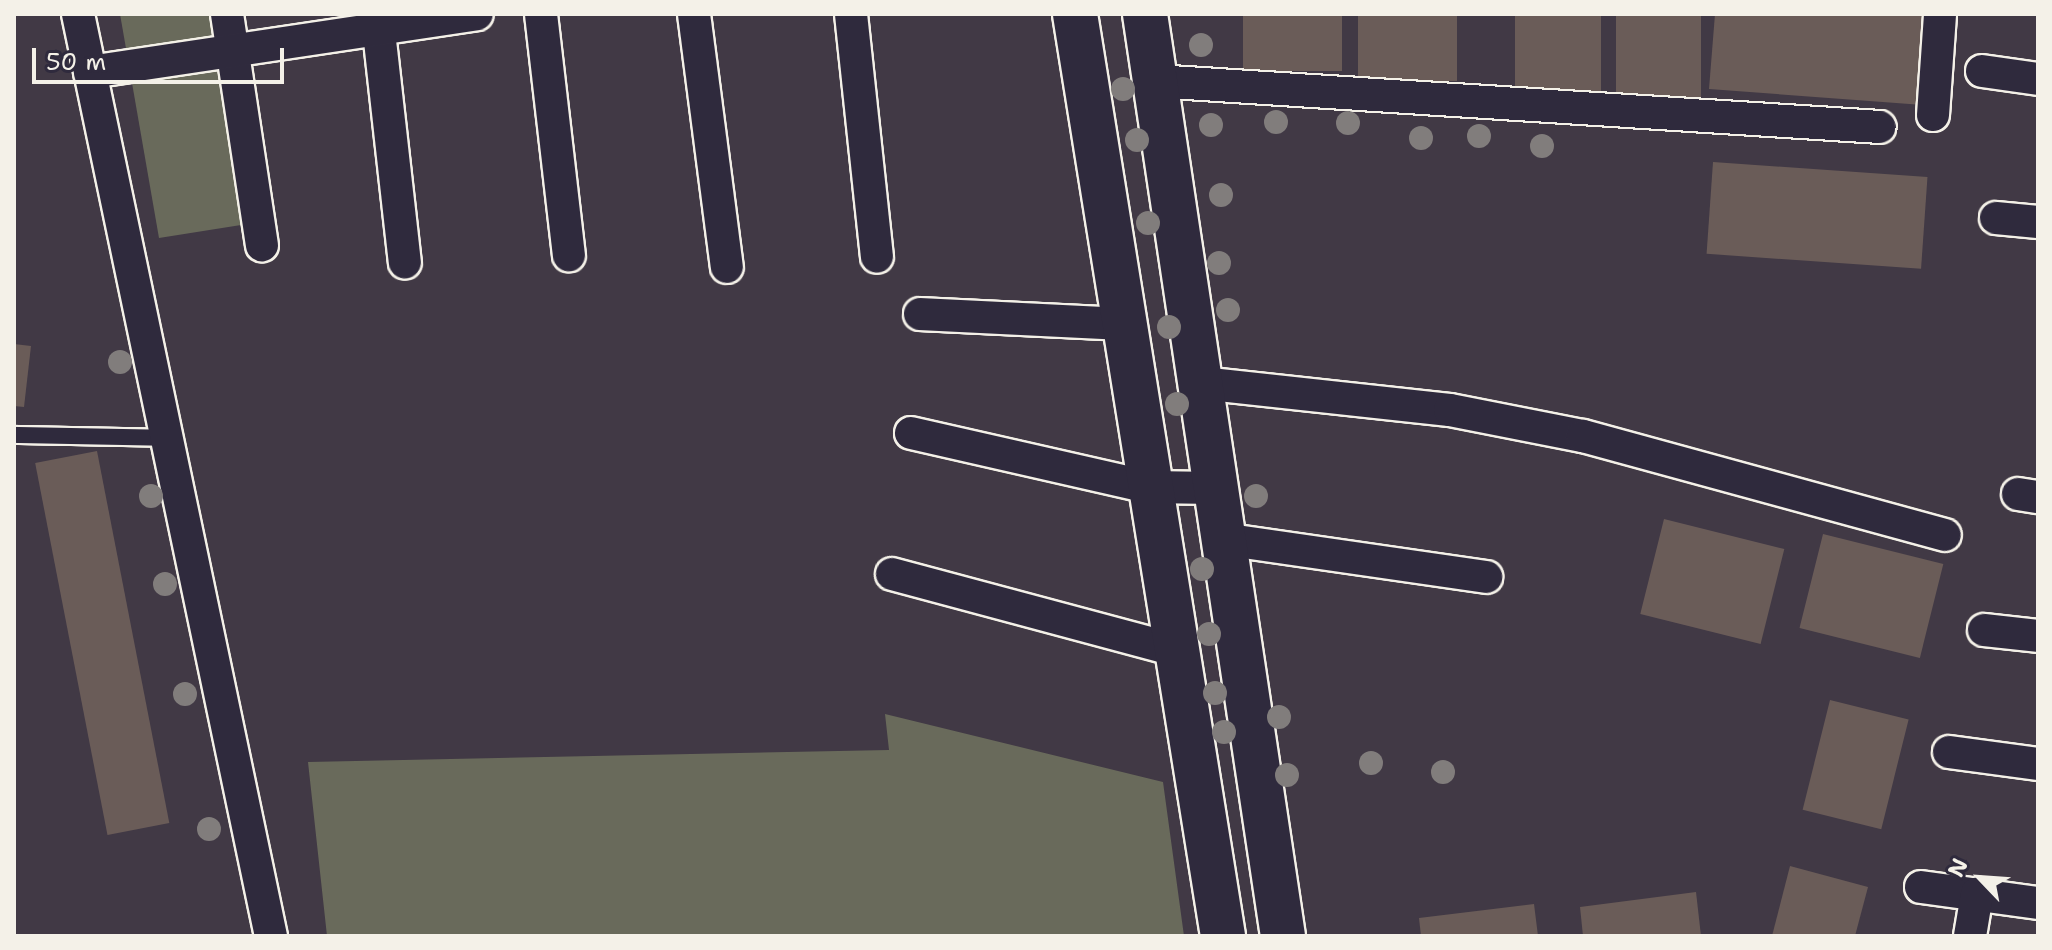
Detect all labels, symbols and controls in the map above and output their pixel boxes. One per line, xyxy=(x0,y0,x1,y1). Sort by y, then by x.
scale bar xyxy=(36,32,288,82)
text: 50 m xyxy=(46,46,106,78)
north arrow xyxy=(1940,838,2020,918)
text: N xyxy=(1941,854,1975,882)

